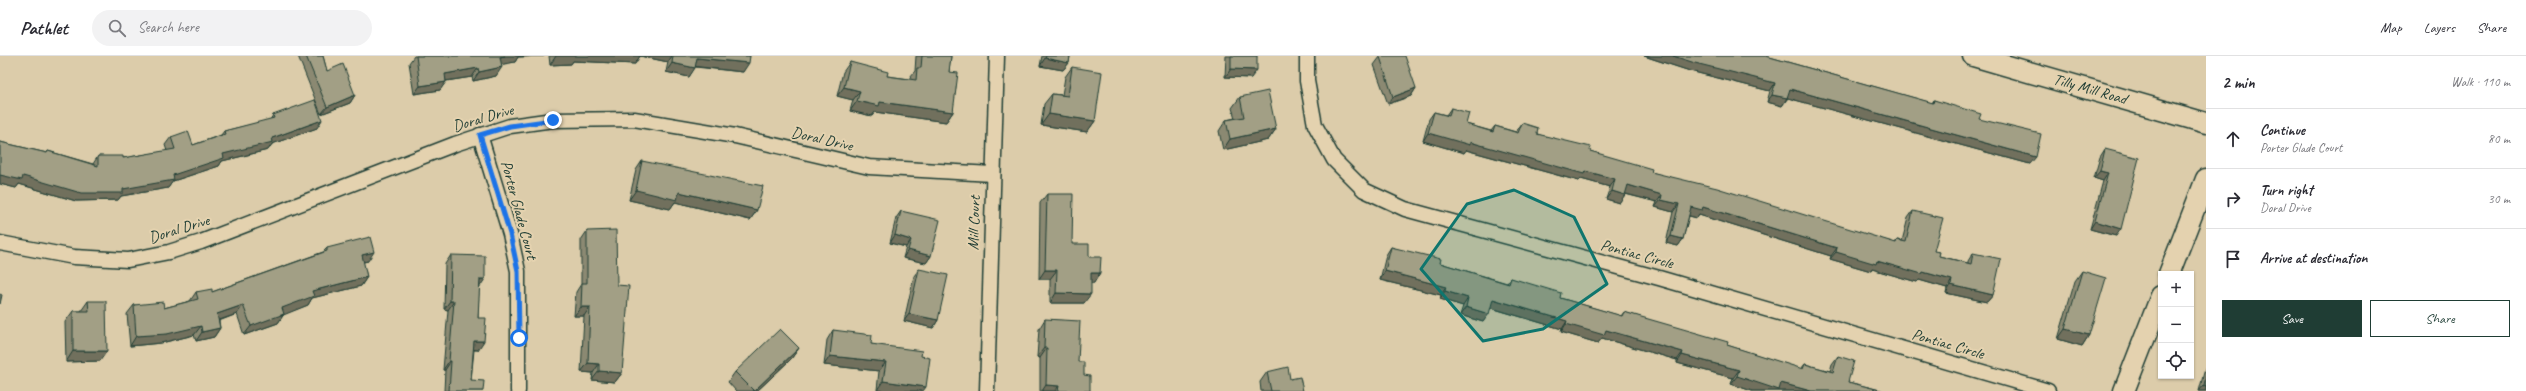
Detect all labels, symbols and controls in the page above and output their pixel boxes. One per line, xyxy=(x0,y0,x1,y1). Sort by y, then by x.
search box xyxy=(92,10,372,46)
text: Pathlet xyxy=(20,16,68,40)
icon: search xyxy=(106,17,128,39)
text: Search here xyxy=(138,18,199,37)
text: Map xyxy=(2380,19,2402,36)
text: Layers xyxy=(2424,19,2455,36)
text: Share xyxy=(2477,19,2506,36)
street label: Tilly Mill Road xyxy=(2051,69,2132,110)
text: 2 min xyxy=(2222,72,2255,93)
text: Walk · 110 m xyxy=(2451,74,2510,90)
street label: Doral Drive xyxy=(450,99,517,136)
route end xyxy=(544,111,562,129)
text: Continue xyxy=(2260,121,2305,140)
street label: Doral Drive xyxy=(789,122,856,156)
icon: ahead xyxy=(2222,128,2244,150)
text: 80 m xyxy=(2488,131,2510,147)
text: Porter Glade Court xyxy=(2260,140,2342,156)
street label: Porter Glade Court xyxy=(496,158,542,263)
text: Turn right xyxy=(2260,181,2313,200)
icon: right xyxy=(2222,188,2244,210)
text: 30 m xyxy=(2488,191,2510,207)
street label: Mill Court xyxy=(963,194,985,250)
text: Doral Drive xyxy=(2260,200,2311,216)
street label: Doral Drive xyxy=(146,210,213,248)
street label: Pontiac Circle xyxy=(1599,235,1677,274)
icon: arrive xyxy=(2222,248,2244,270)
text: Arrive at destination xyxy=(2260,249,2367,268)
map controls xyxy=(2158,271,2194,379)
button: + xyxy=(2158,271,2194,307)
button: Save xyxy=(2222,300,2362,337)
button: Share xyxy=(2370,300,2510,337)
button: − xyxy=(2158,307,2194,343)
street label: Pontiac Circle xyxy=(1910,324,1988,364)
route start xyxy=(510,329,528,347)
button: locate xyxy=(2158,343,2194,379)

